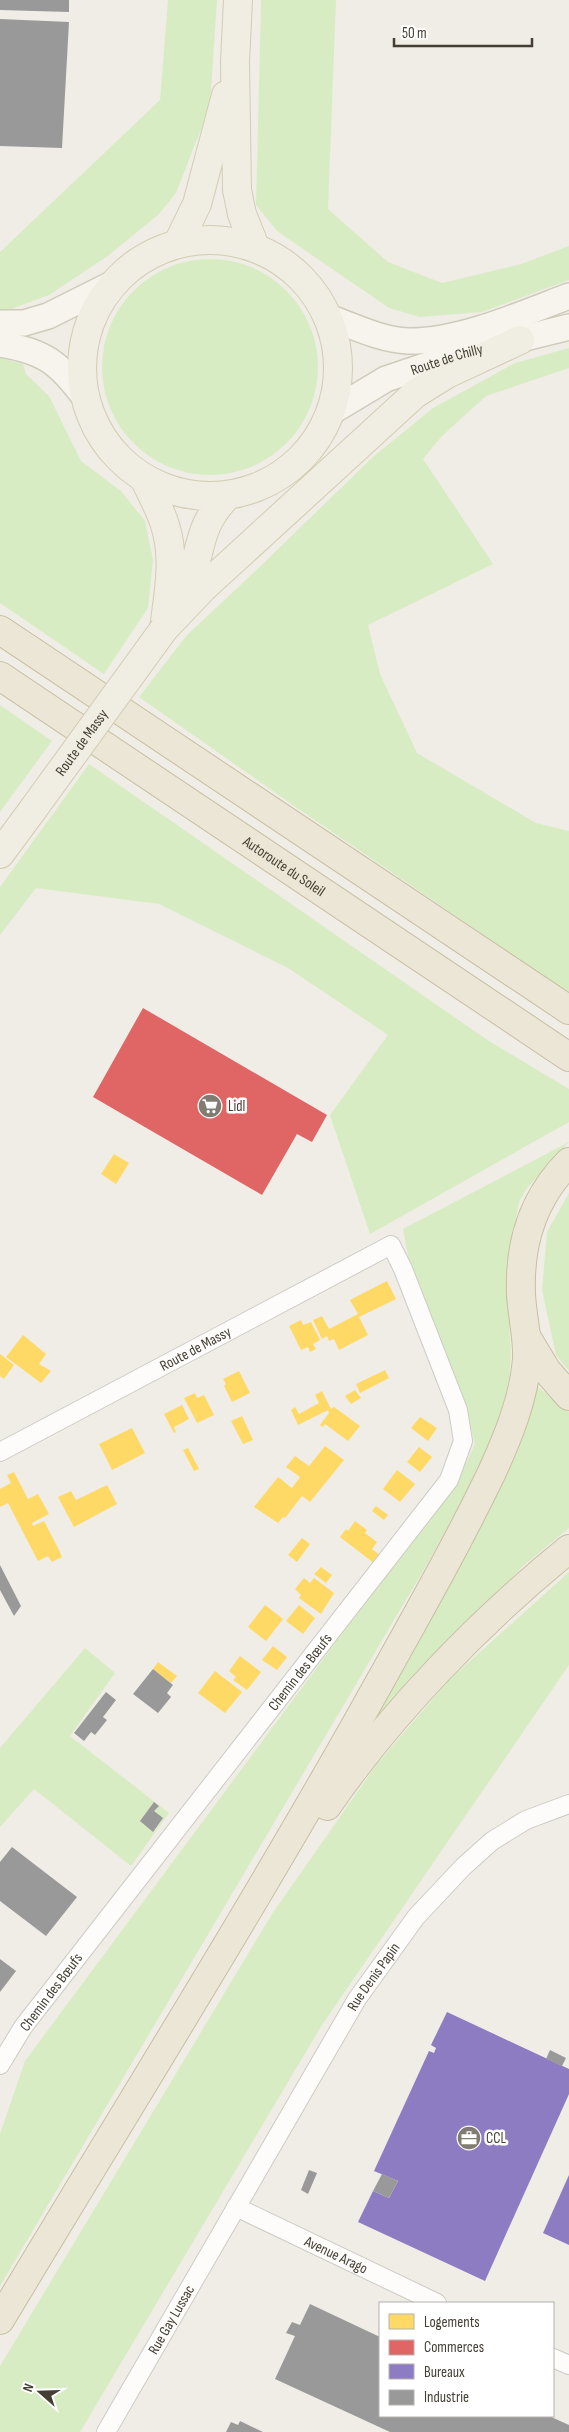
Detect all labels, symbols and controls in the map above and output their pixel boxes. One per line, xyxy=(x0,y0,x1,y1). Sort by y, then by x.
scale bar xyxy=(394,15,532,47)
text: 50 m xyxy=(402,24,427,43)
street label: Route de Chilly xyxy=(408,340,485,380)
street label: Route de Massy xyxy=(51,705,113,780)
street label: Autoroute du Soleil xyxy=(238,832,329,901)
supermarket icon: Lidl xyxy=(197,1093,223,1119)
place label: Lidl xyxy=(228,1097,245,1116)
street label: Route de Massy xyxy=(157,1322,235,1376)
street label: Chemin des Bœufs xyxy=(264,1630,337,1715)
street label: Rue Denis Papin xyxy=(343,1939,404,2015)
street label: Chemin des Bœufs xyxy=(16,1949,87,2035)
office icon: CCL xyxy=(456,2125,482,2151)
place label: CCL xyxy=(486,2129,506,2148)
street label: Avenue Arago xyxy=(300,2232,371,2278)
street label: Rue Gay Lussac xyxy=(144,2282,199,2358)
legend xyxy=(379,2302,554,2417)
text: Logements xyxy=(424,2313,480,2332)
text: Commerces xyxy=(424,2338,484,2357)
text: Bureaux xyxy=(424,2363,465,2382)
north arrow xyxy=(15,2367,65,2417)
text: N xyxy=(19,2381,38,2394)
text: Industrie xyxy=(424,2388,469,2407)

